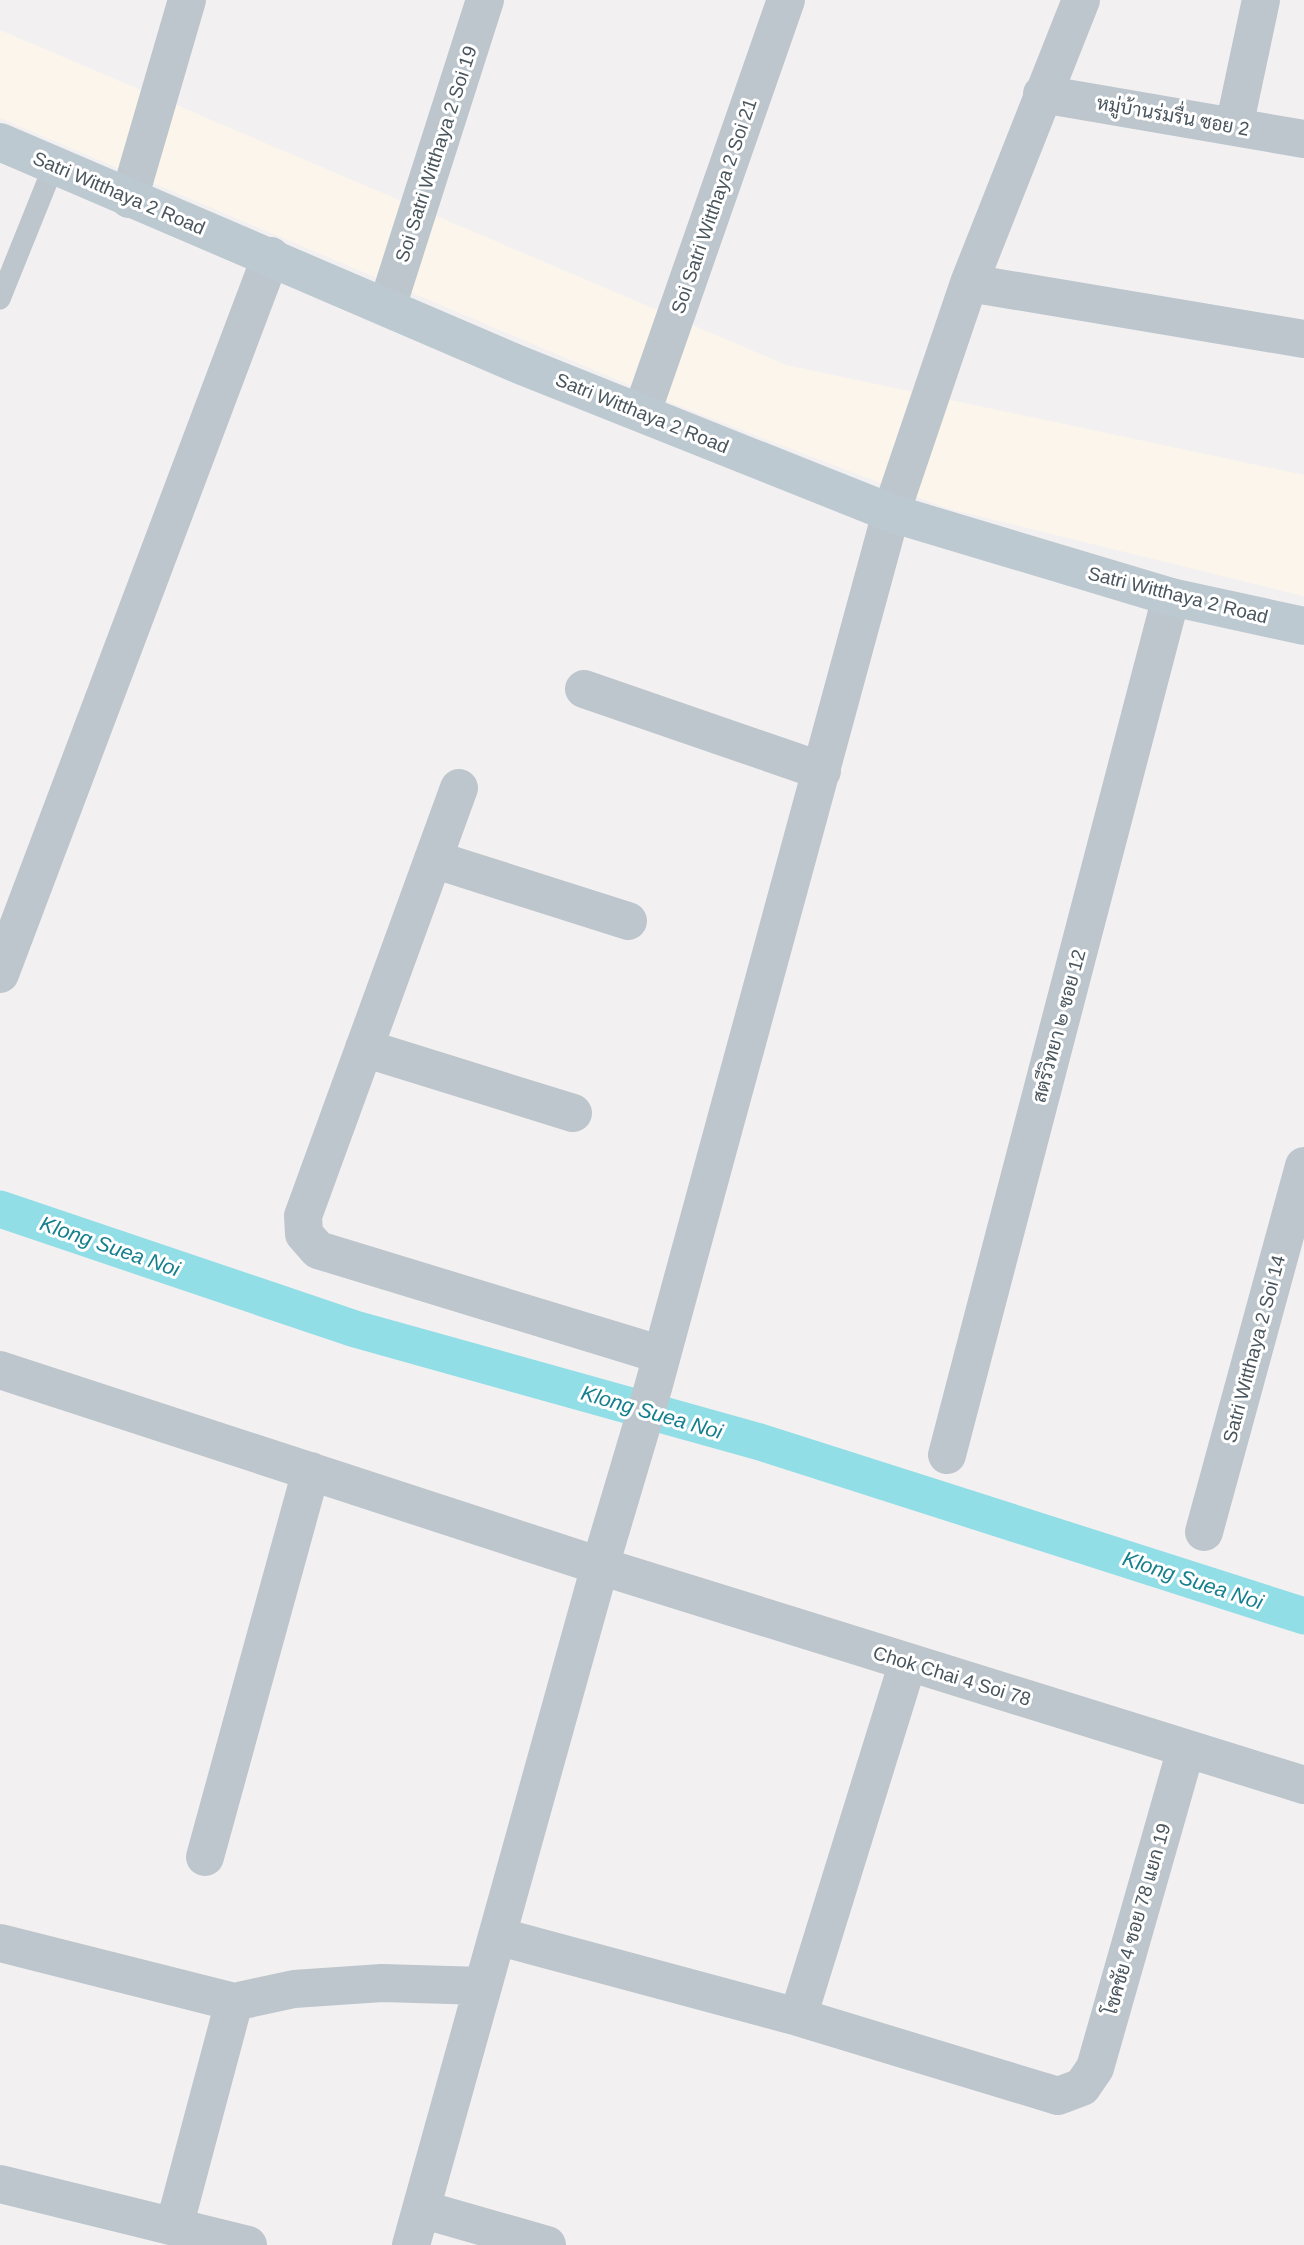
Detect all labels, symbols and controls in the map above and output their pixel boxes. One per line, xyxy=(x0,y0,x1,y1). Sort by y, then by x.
street label: Soi Satri Witthaya 2 Soi 19 xyxy=(391,43,481,265)
street label: หมู่บ้านร่มรื่น ซอย 2 xyxy=(1095,85,1252,143)
street label: Soi Satri Witthaya 2 Soi 21 xyxy=(667,96,761,316)
street label: Satri Witthaya 2 Road xyxy=(30,147,208,239)
street label: Satri Witthaya 2 Road xyxy=(552,369,732,457)
street label: Satri Witthaya 2 Road xyxy=(1086,562,1270,628)
street label: สตรีวิทยา ๒ ซอย 12 xyxy=(1027,947,1090,1105)
water label: Klong Suea Noi xyxy=(37,1211,184,1281)
street label: Satri Witthaya 2 Soi 14 xyxy=(1219,1253,1289,1445)
water label: Klong Suea Noi xyxy=(579,1381,727,1444)
water label: Klong Suea Noi xyxy=(1120,1547,1267,1614)
street label: Chok Chai 4 Soi 78 xyxy=(871,1642,1033,1710)
street label: โชคชัย 4 ซอย 78 แยก 19 xyxy=(1097,1820,1174,2018)

